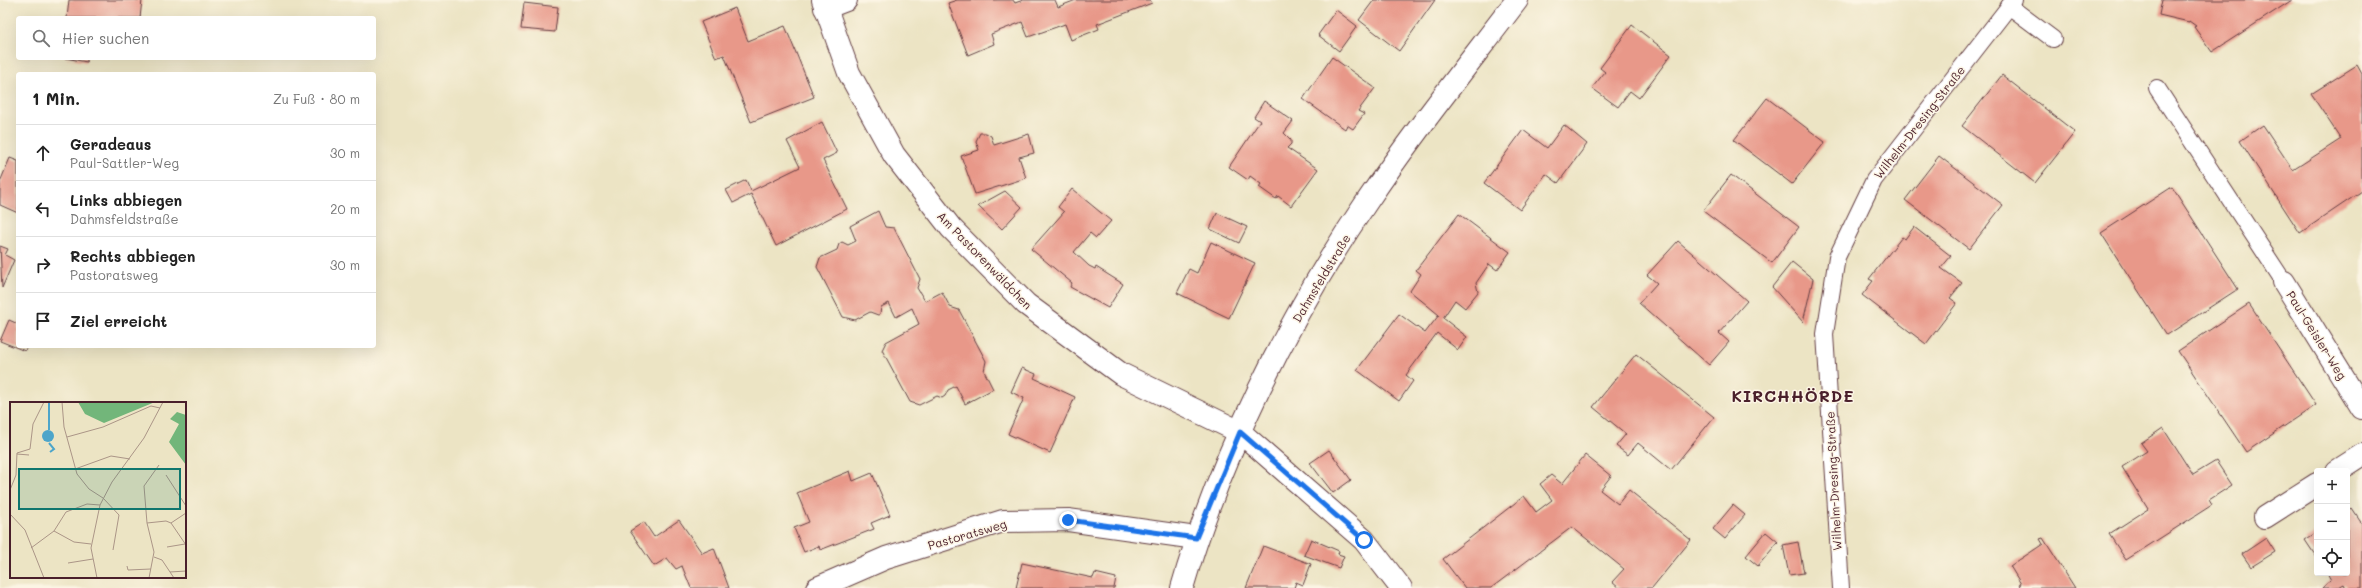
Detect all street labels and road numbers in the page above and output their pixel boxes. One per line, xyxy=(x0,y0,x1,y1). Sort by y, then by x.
street label: Wilhelm-Dresing-Straße xyxy=(1870,62,1968,182)
street label: Am Pastorenwäldchen xyxy=(934,208,1036,312)
street label: Dahmsfeldstraße xyxy=(1288,231,1354,325)
street label: Paul-Geisler-Weg xyxy=(2283,288,2351,382)
street label: Wilhelm-Dresing-Straße xyxy=(1821,411,1845,551)
street label: Pastoratsweg xyxy=(926,515,1008,553)

